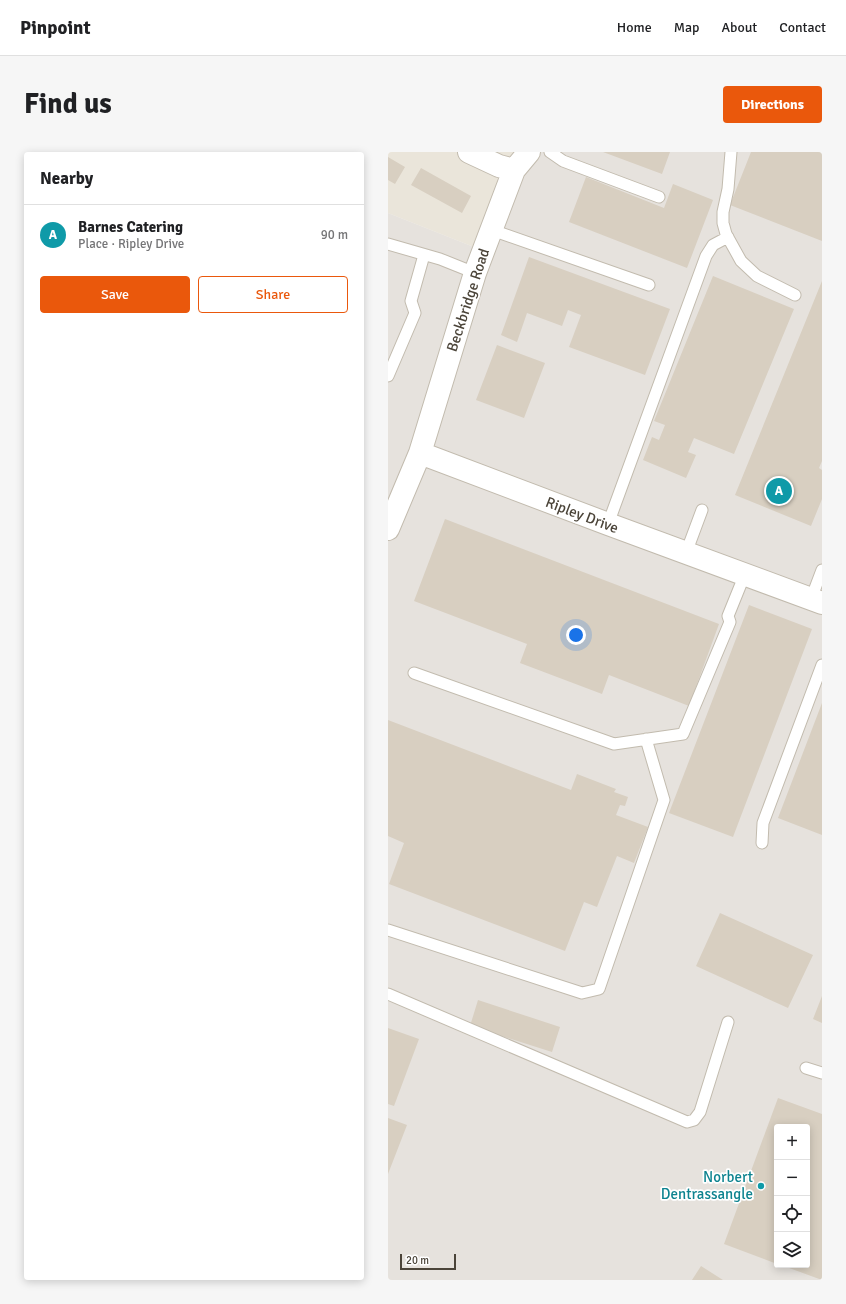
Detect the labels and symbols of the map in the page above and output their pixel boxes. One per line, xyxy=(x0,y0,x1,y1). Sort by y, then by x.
street label: Beckbridge Road xyxy=(443,246,493,354)
pin: A xyxy=(766,476,792,506)
street label: Ripley Drive xyxy=(543,493,621,537)
your location xyxy=(566,625,586,645)
place label: Norbert Dentrassangle xyxy=(661,1168,753,1203)
marker: Norbert Dentrassangle xyxy=(756,1181,766,1191)
scale bar xyxy=(400,1252,456,1271)

